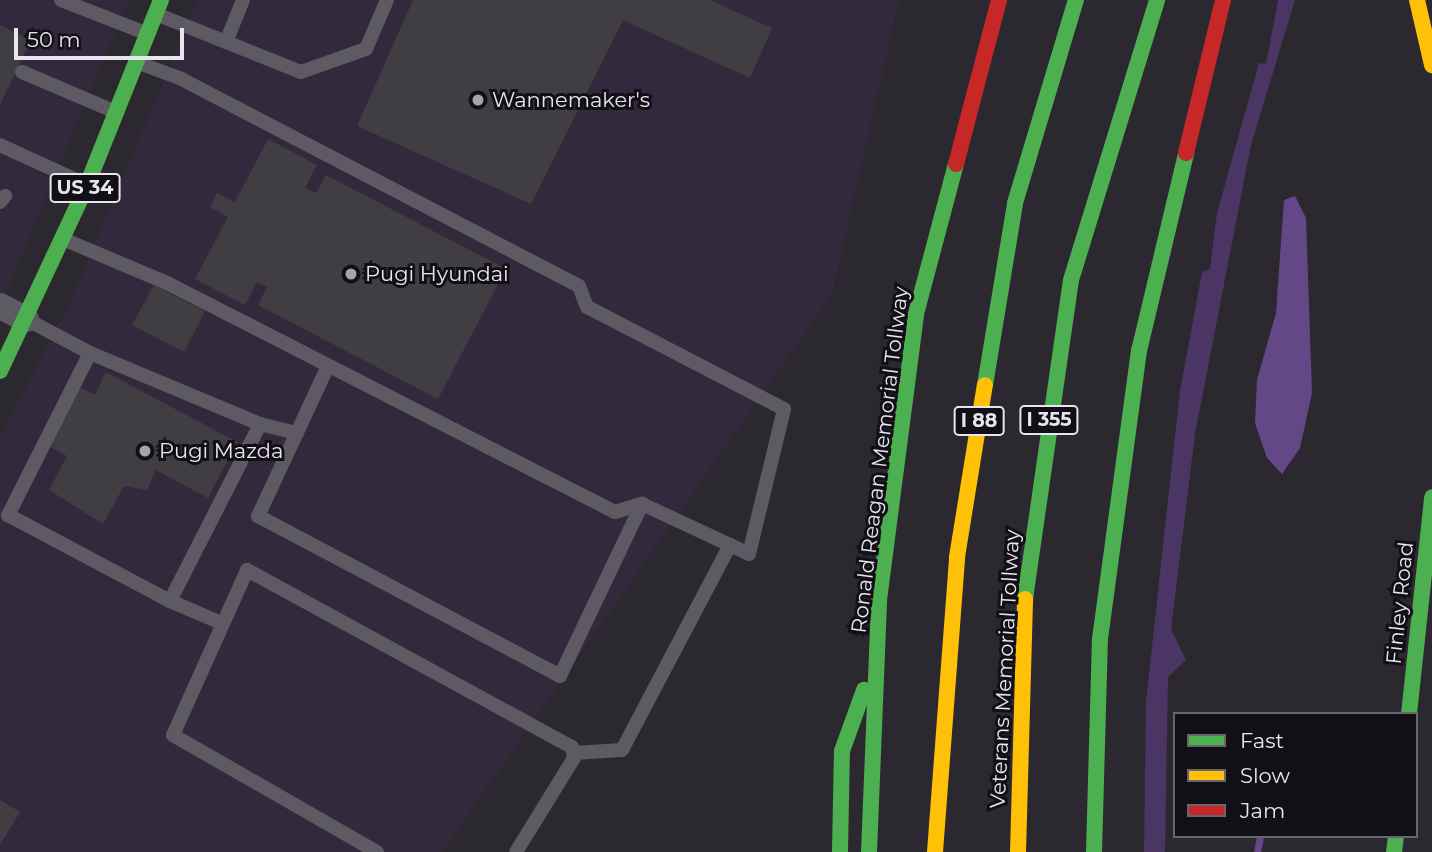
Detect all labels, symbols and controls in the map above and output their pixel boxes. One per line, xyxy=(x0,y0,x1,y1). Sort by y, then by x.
scale bar xyxy=(18,14,187,58)
text: 50 m xyxy=(27,27,81,52)
place label: Wannemaker's xyxy=(492,87,650,113)
marker: Wannemaker's xyxy=(470,92,486,108)
road number: US 34 xyxy=(48,172,122,204)
place label: Pugi Hyundai xyxy=(365,261,509,287)
marker: Pugi Hyundai xyxy=(343,266,359,282)
street label: Ronald Reagan Memorial Tollway xyxy=(846,285,914,635)
road number: I 355 xyxy=(1019,404,1079,436)
road number: I 88 xyxy=(953,406,1005,436)
place label: Pugi Mazda xyxy=(159,438,283,464)
marker: Pugi Mazda xyxy=(137,443,153,459)
street label: Veterans Memorial Tollway xyxy=(985,529,1025,809)
street label: Finley Road xyxy=(1381,540,1419,666)
legend xyxy=(1173,712,1418,838)
text: Fast xyxy=(1240,728,1284,753)
text: Slow xyxy=(1240,763,1290,788)
text: Jam xyxy=(1240,798,1285,823)

